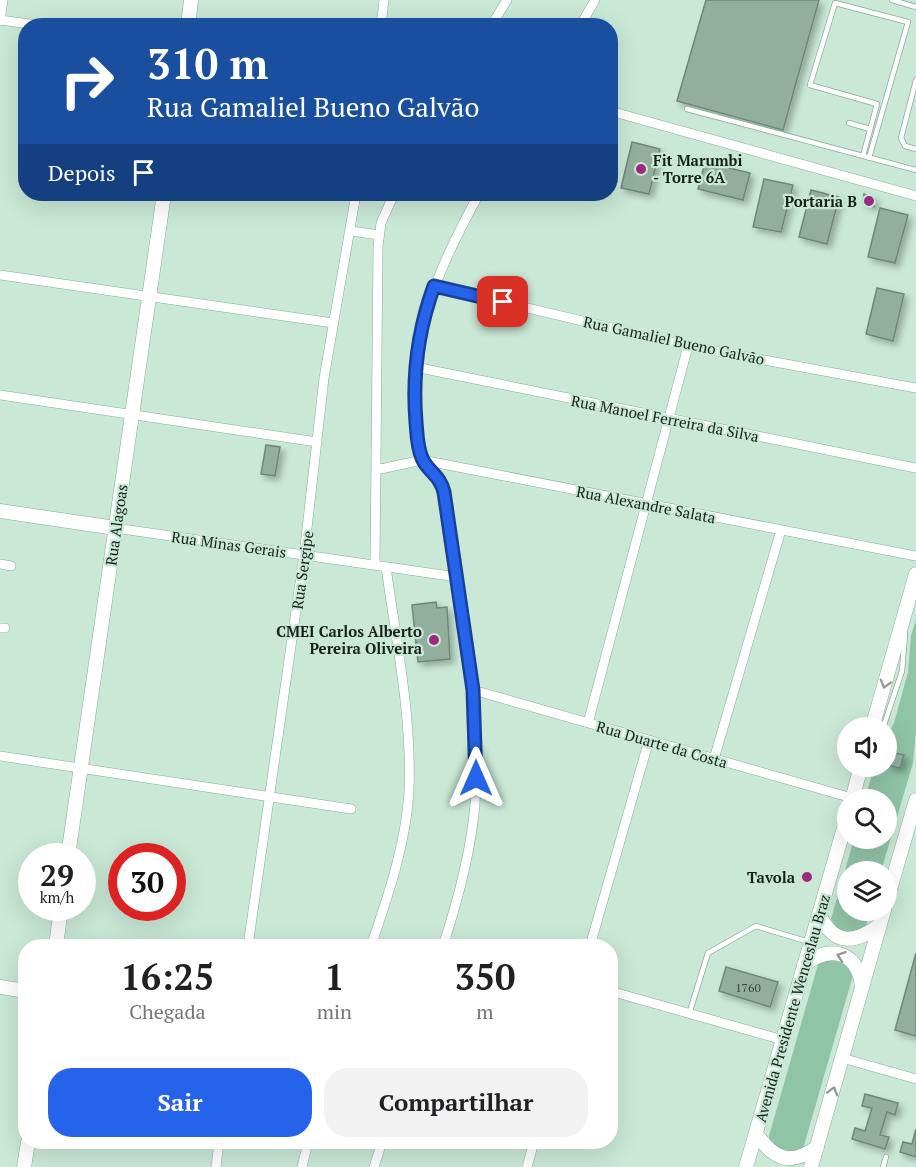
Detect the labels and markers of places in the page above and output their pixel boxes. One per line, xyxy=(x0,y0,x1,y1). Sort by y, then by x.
place label: Fit Marumbi - Torre 6A xyxy=(653,150,742,187)
marker: Fit Marumbi - Torre 6A xyxy=(634,162,648,176)
place label: Portaria B xyxy=(785,191,857,211)
marker: Portaria B xyxy=(862,194,876,208)
pin xyxy=(477,276,528,327)
place label: CMEI Carlos Alberto Pereira Oliveira xyxy=(276,621,423,658)
marker: CMEI Carlos Alberto Pereira Oliveira xyxy=(427,633,441,647)
place label: Tavola xyxy=(747,867,796,887)
marker: Tavola xyxy=(800,870,814,884)

